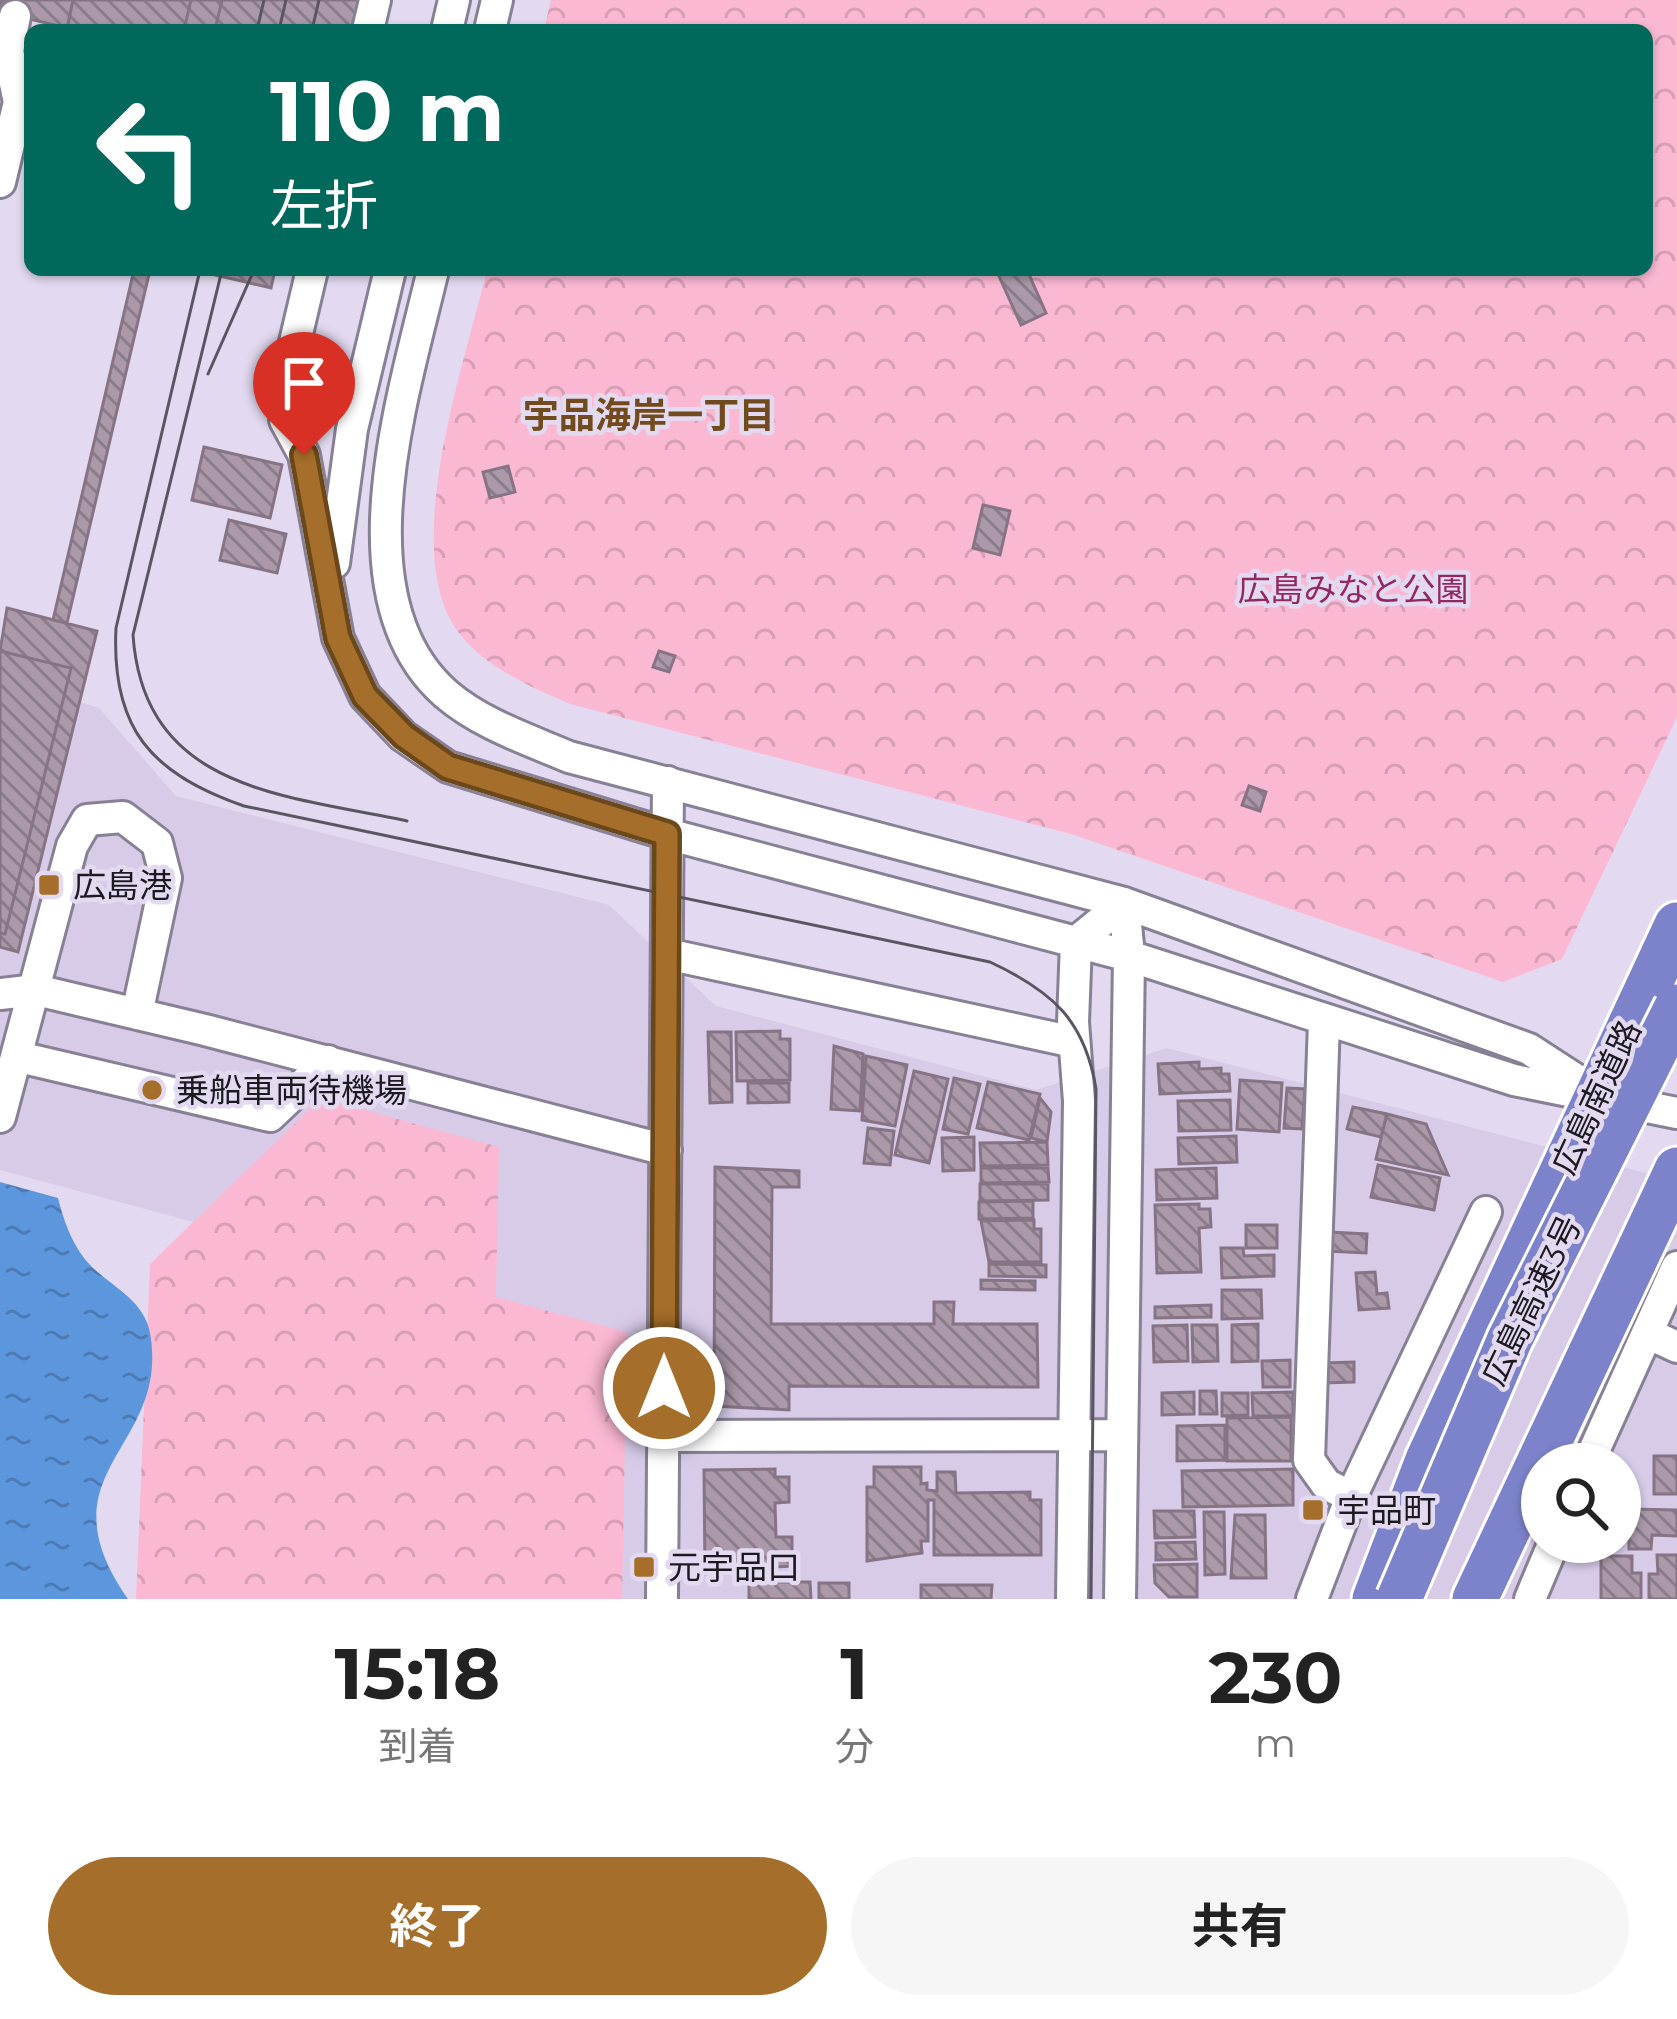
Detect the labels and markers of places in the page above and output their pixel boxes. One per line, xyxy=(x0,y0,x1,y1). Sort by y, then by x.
pin xyxy=(253,332,355,455)
place label: 広島港 xyxy=(73,865,172,905)
marker: 広島港 xyxy=(36,872,62,898)
place label: 乗船車両待機場 xyxy=(176,1070,407,1110)
marker: 乗船車両待機場 xyxy=(139,1077,165,1103)
place label: 宇品町 xyxy=(1337,1490,1436,1530)
marker: 宇品町 xyxy=(1300,1497,1326,1523)
place label: 元宇品口 xyxy=(668,1547,800,1587)
marker: 元宇品口 xyxy=(631,1554,657,1580)

